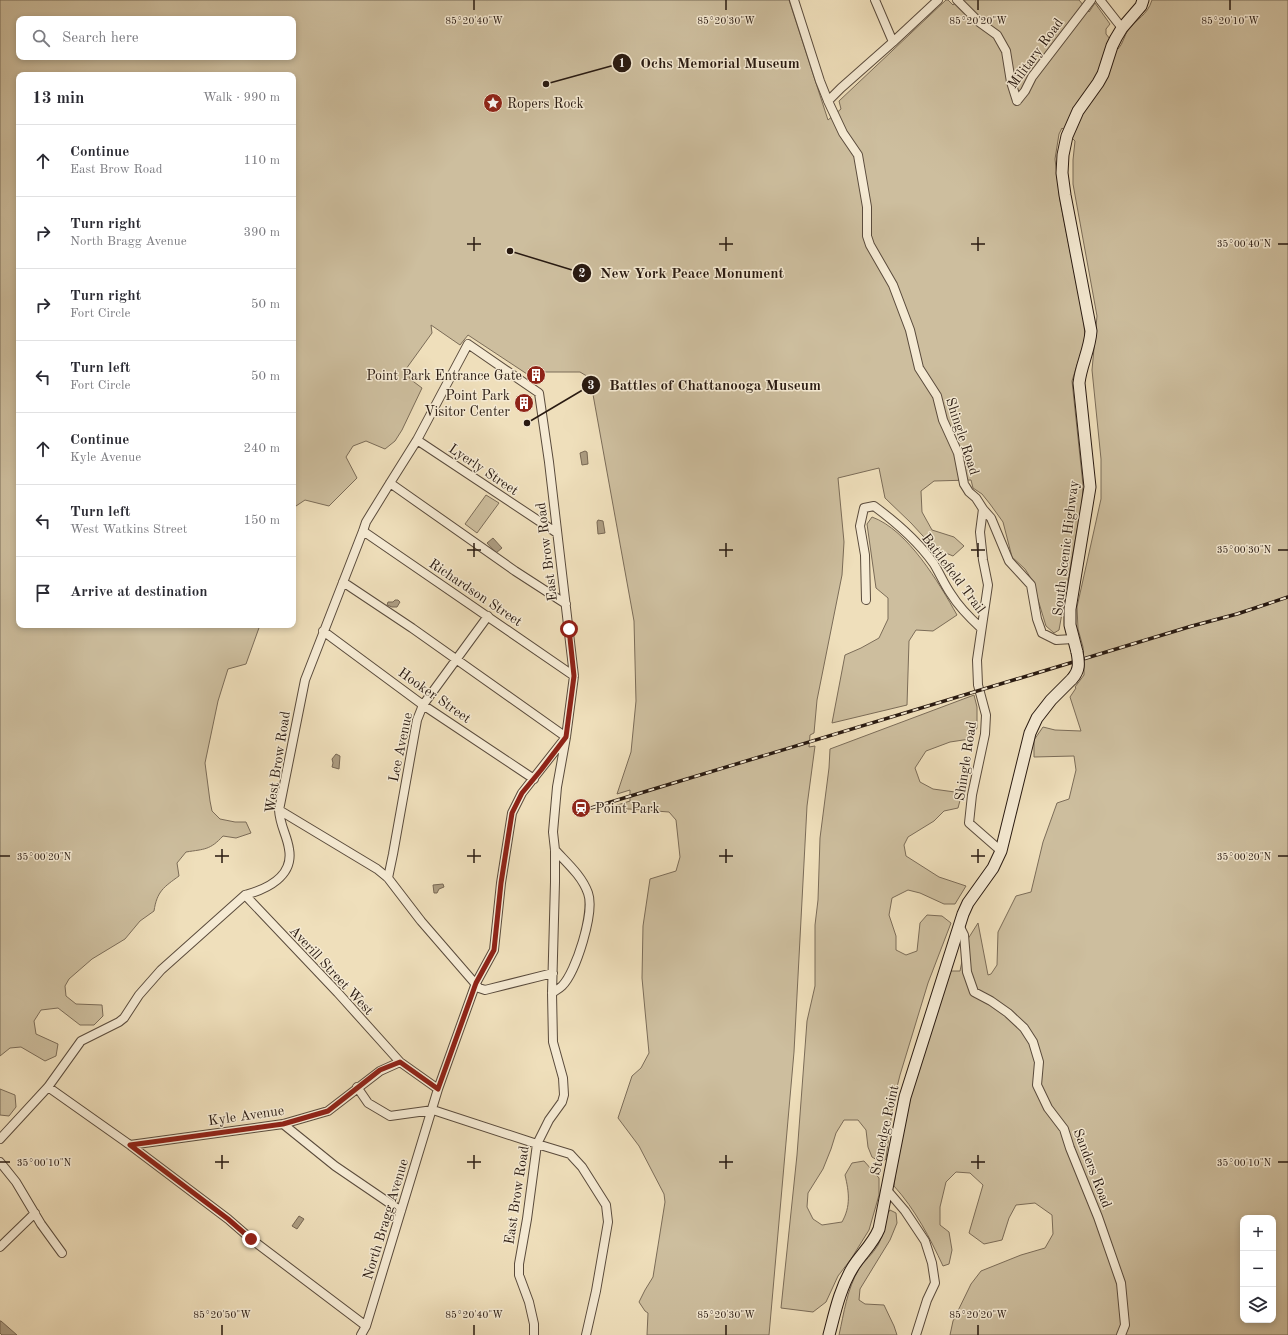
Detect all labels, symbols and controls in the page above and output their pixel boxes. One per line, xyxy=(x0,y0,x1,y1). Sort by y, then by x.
search box xyxy=(16,16,296,60)
text: 85°20'40"W xyxy=(445,16,503,26)
text: 85°20'30"W xyxy=(697,16,755,26)
text: 85°20'20"W xyxy=(949,16,1007,26)
street label: Military Road xyxy=(1006,16,1066,91)
text: 85°20'10"W xyxy=(1201,16,1259,26)
icon: search xyxy=(30,27,52,49)
text: Search here xyxy=(62,31,139,46)
callout: Ochs Memorial Museum xyxy=(612,50,808,77)
text: Ochs Memorial Museum xyxy=(640,57,800,72)
text: 1 xyxy=(619,58,625,70)
text: 13 min xyxy=(32,90,85,107)
text: Walk · 990 m xyxy=(203,91,280,104)
place icon: Ropers Rock xyxy=(482,92,504,114)
place label: Ropers Rock xyxy=(507,97,584,111)
text: Continue xyxy=(70,145,129,160)
icon: ahead xyxy=(32,150,54,172)
text: 110 m xyxy=(243,154,280,167)
text: East Brow Road xyxy=(70,163,162,176)
text: Turn right xyxy=(70,217,141,232)
icon: right xyxy=(32,222,54,244)
text: 390 m xyxy=(243,226,280,239)
text: North Bragg Avenue xyxy=(70,235,187,248)
text: 35°00'40"N xyxy=(1217,239,1272,249)
callout: New York Peace Monument xyxy=(572,260,792,287)
text: New York Peace Monument xyxy=(600,267,785,282)
text: 2 xyxy=(579,268,586,280)
text: Turn right xyxy=(70,289,141,304)
icon: right xyxy=(32,294,54,316)
text: 50 m xyxy=(251,298,280,311)
text: Fort Circle xyxy=(70,307,131,320)
text: Turn left xyxy=(70,361,130,376)
building icon: Point Park Entrance Gate xyxy=(525,364,547,386)
icon: left xyxy=(32,366,54,388)
place label: Point Park Entrance Gate xyxy=(366,369,522,383)
text: 50 m xyxy=(251,370,280,383)
callout: Battles of Chattanooga Museum xyxy=(581,372,829,399)
text: Fort Circle xyxy=(70,379,131,392)
text: Battles of Chattanooga Museum xyxy=(609,379,821,394)
text: 3 xyxy=(588,380,595,392)
place label: Point Park Visitor Center xyxy=(424,389,510,419)
building icon: Point Park Visitor Center xyxy=(513,392,535,414)
street label: Shingle Road xyxy=(943,396,981,477)
text: Continue xyxy=(70,433,129,448)
icon: ahead xyxy=(32,438,54,460)
text: 240 m xyxy=(243,442,280,455)
street label: Lyerly Street xyxy=(446,442,521,498)
text: Kyle Avenue xyxy=(70,451,141,464)
street label: South Scenic Highway xyxy=(1051,479,1081,617)
street label: East Brow Road xyxy=(534,502,560,602)
text: Turn left xyxy=(70,505,130,520)
icon: left xyxy=(32,510,54,532)
text: 150 m xyxy=(243,514,280,527)
text: West Watkins Street xyxy=(70,523,187,536)
street label: Battlefield Trail xyxy=(919,531,988,616)
text: 35°00'30"N xyxy=(1217,545,1272,555)
street label: Richardson Street xyxy=(426,557,525,629)
icon: arrive xyxy=(32,582,54,604)
text: Arrive at destination xyxy=(70,585,208,600)
route start xyxy=(560,620,578,638)
street label: Hooker Street xyxy=(395,666,473,726)
street label: West Brow Road xyxy=(263,710,293,814)
street label: Lee Avenue xyxy=(387,711,415,783)
street label: Shingle Road xyxy=(953,720,979,802)
station icon: Point Park xyxy=(570,797,592,819)
place label: Point Park xyxy=(595,802,660,816)
text: 35°00'20"N xyxy=(17,852,72,862)
text: 35°00'20"N xyxy=(1217,852,1272,862)
street label: Averill Street West xyxy=(287,923,376,1018)
street label: Stonedge Point xyxy=(869,1084,901,1177)
street label: Kyle Avenue xyxy=(207,1104,285,1128)
street label: Sanders Road xyxy=(1071,1127,1114,1210)
street label: East Brow Road xyxy=(502,1145,532,1245)
street label: North Bragg Avenue xyxy=(361,1157,411,1281)
text: 35°00'10"N xyxy=(17,1158,72,1168)
text: 35°00'10"N xyxy=(1217,1158,1272,1168)
map controls xyxy=(1240,1215,1276,1323)
button: + xyxy=(1240,1215,1276,1251)
route end xyxy=(242,1230,260,1248)
button: − xyxy=(1240,1251,1276,1287)
button: layers xyxy=(1240,1287,1276,1323)
text: 85°20'50"W xyxy=(193,1310,251,1320)
text: 85°20'40"W xyxy=(445,1310,503,1320)
text: 85°20'30"W xyxy=(697,1310,755,1320)
text: 85°20'20"W xyxy=(949,1310,1007,1320)

